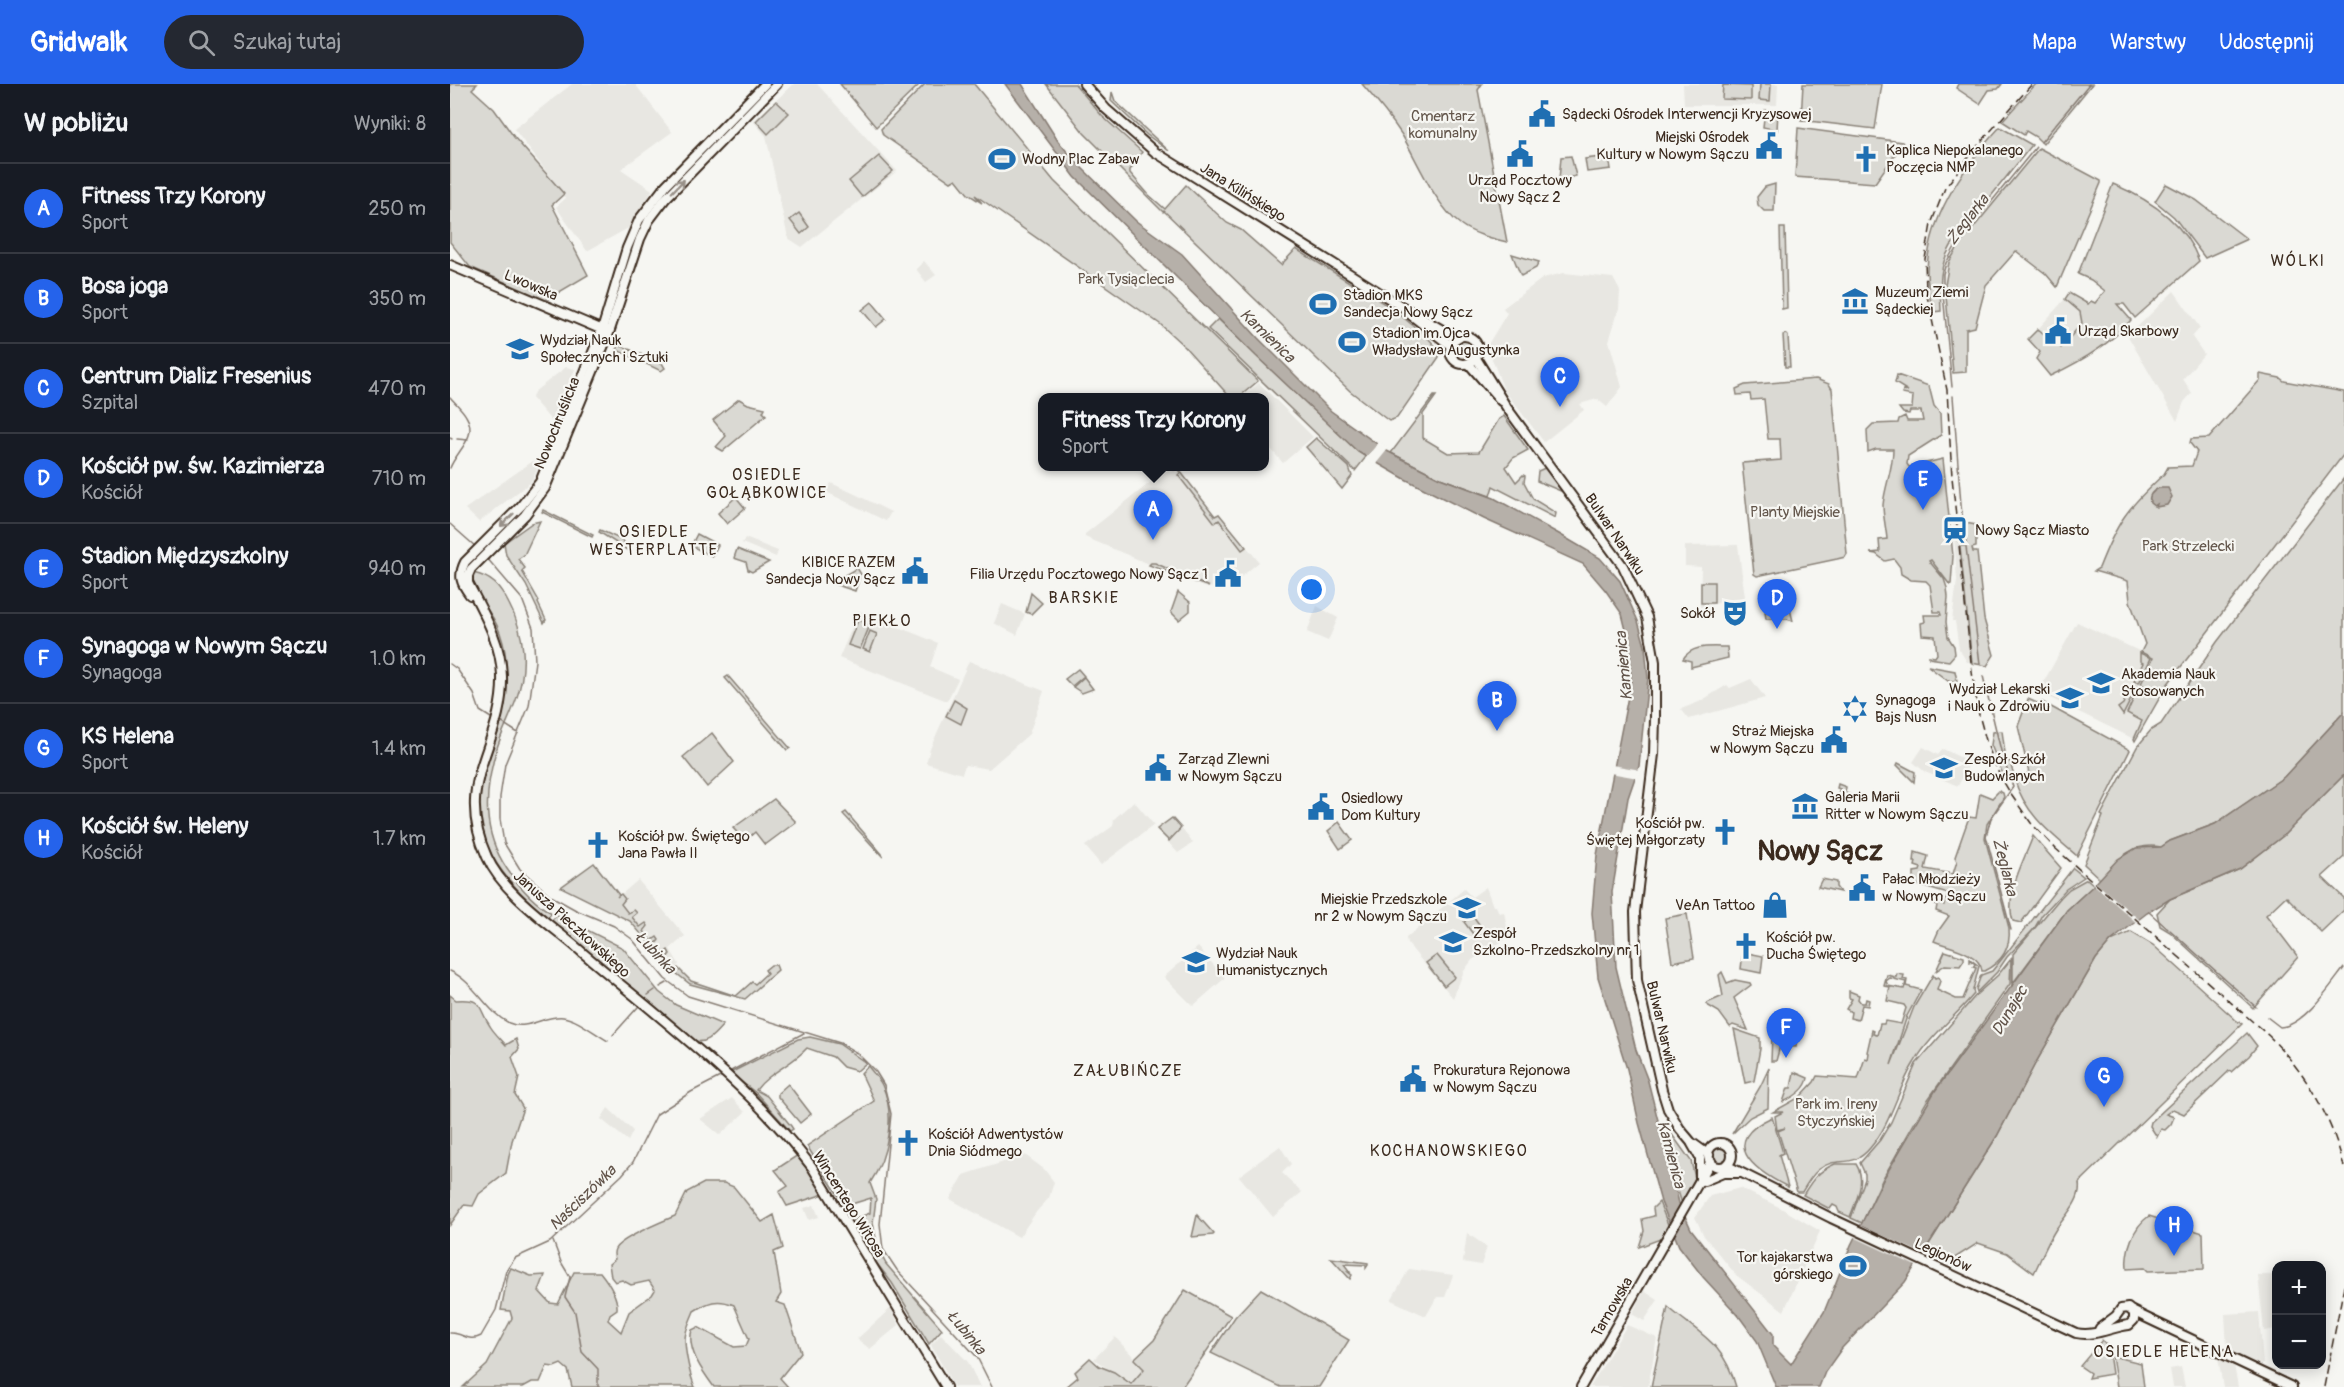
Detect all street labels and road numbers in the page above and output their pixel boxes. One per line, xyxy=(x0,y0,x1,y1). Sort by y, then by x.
street label: Jana Kilińskiego xyxy=(1196,158,1289,226)
street label: Lwowska xyxy=(501,266,561,305)
street label: Nowochruślicka xyxy=(530,374,585,472)
street label: Bulwar Narwiku xyxy=(1580,490,1649,579)
street label: Janusza Pieczkowskiego xyxy=(509,867,634,982)
street label: Bulwar Narwiku xyxy=(1642,979,1681,1075)
street label: Wincentego Witosa xyxy=(808,1147,889,1261)
street label: Legionów xyxy=(1911,1234,1974,1277)
street label: Tarnowska xyxy=(1588,1274,1637,1341)

